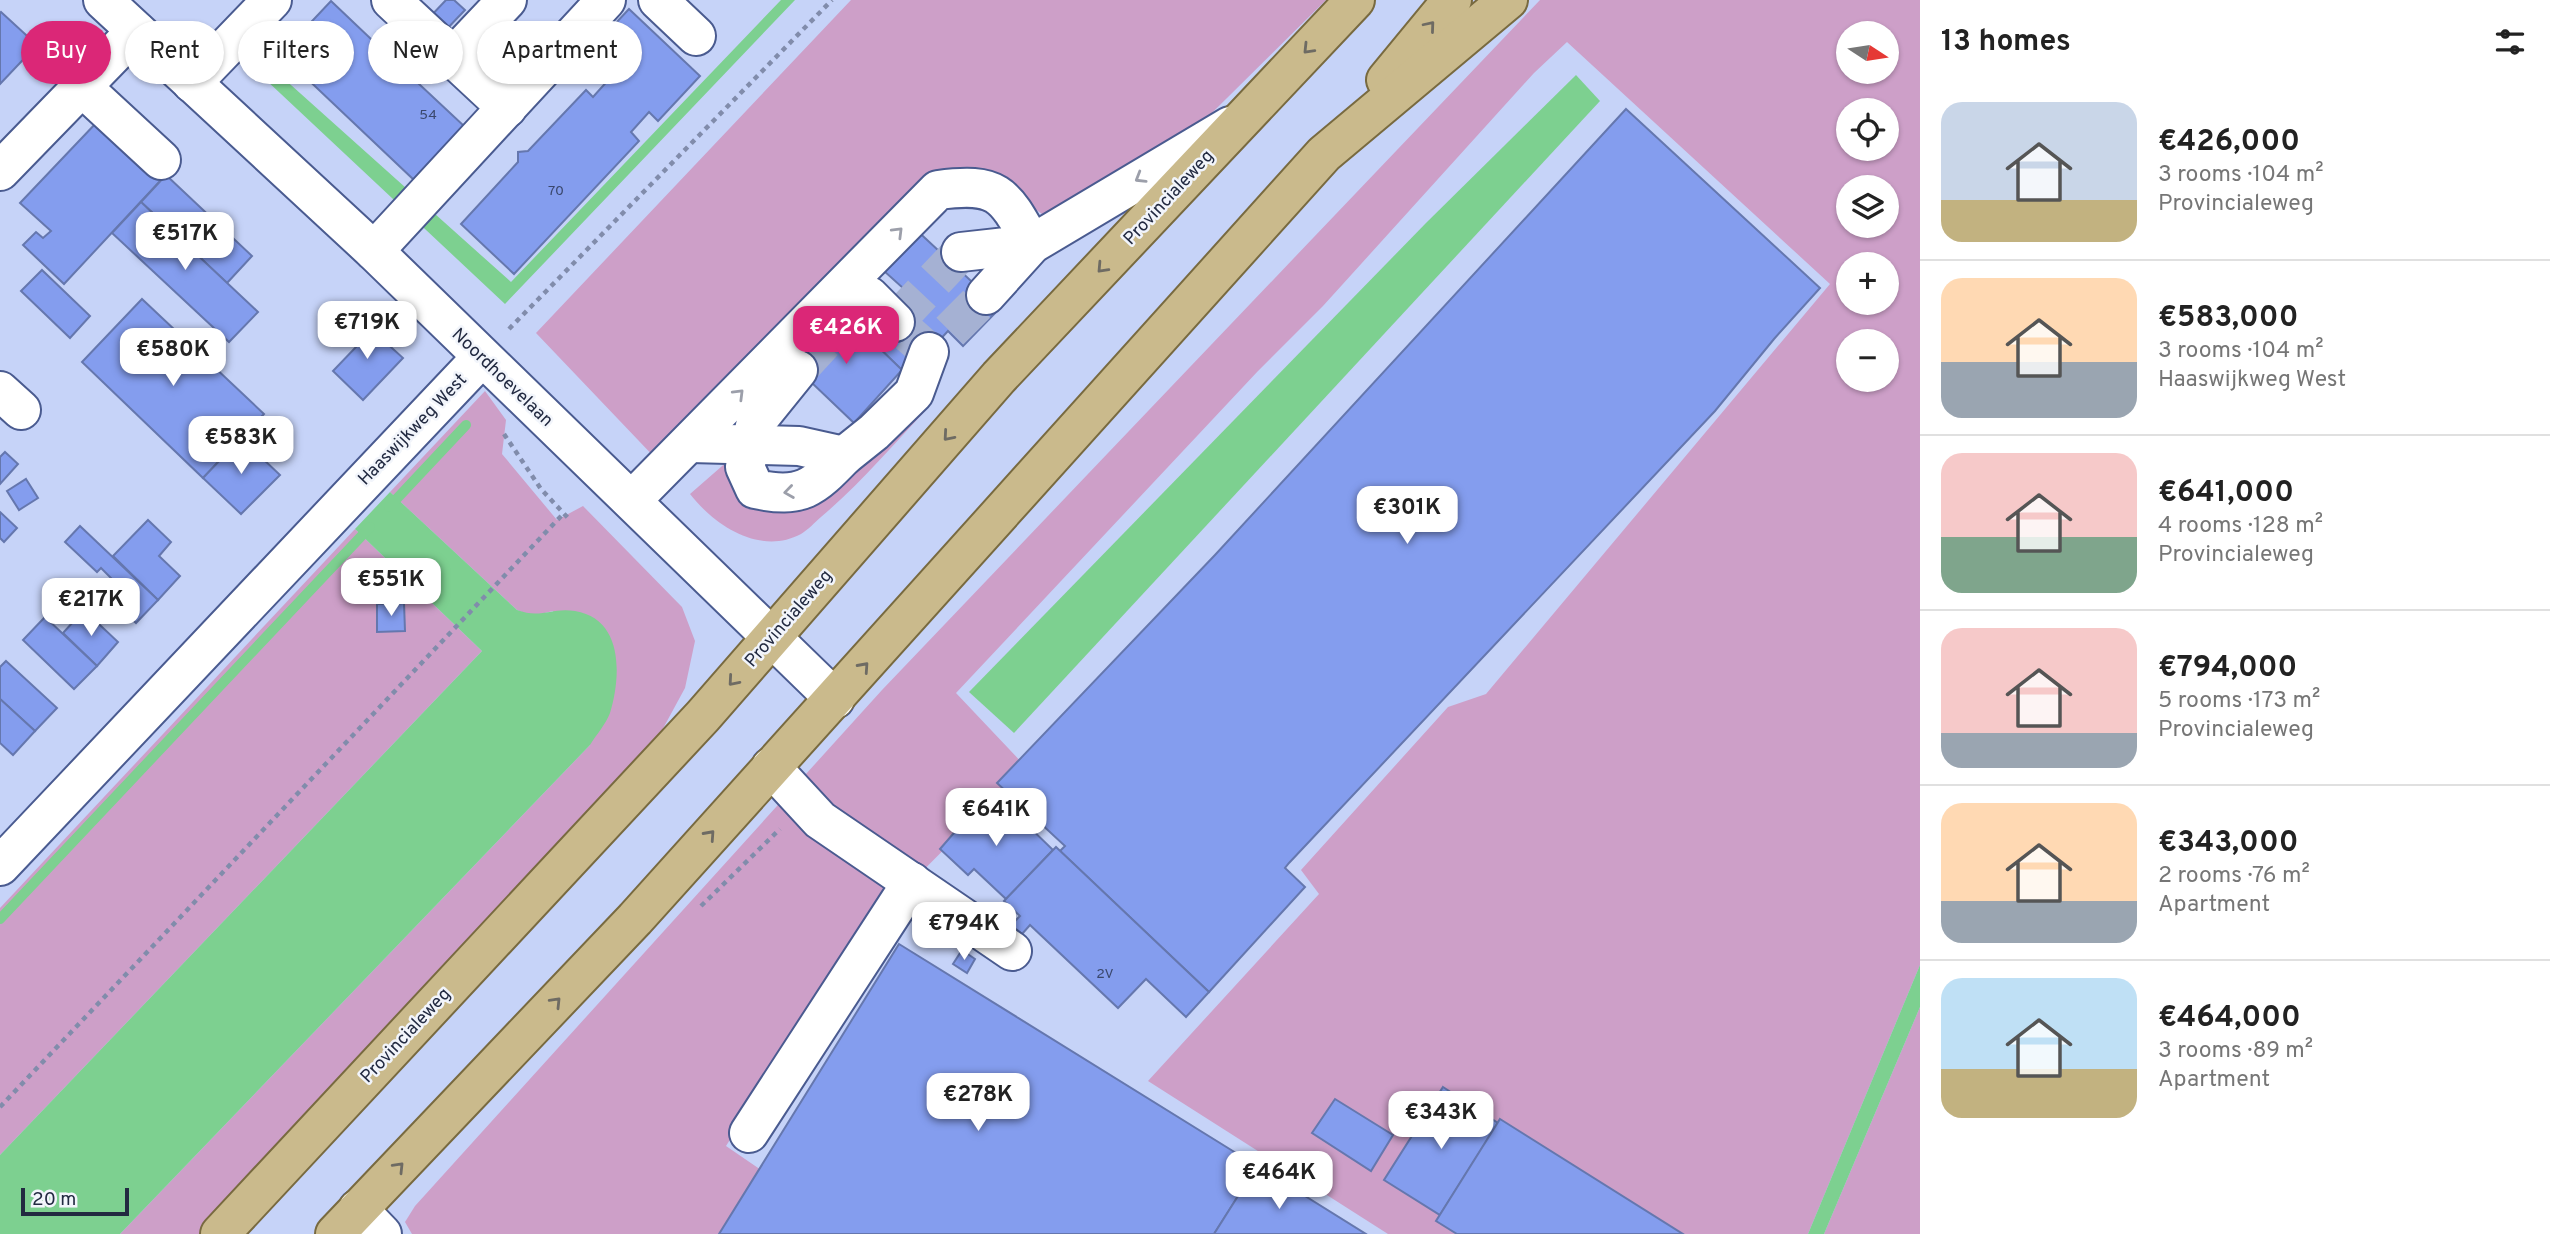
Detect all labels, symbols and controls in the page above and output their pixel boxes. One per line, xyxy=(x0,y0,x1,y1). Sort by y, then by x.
chip: Buy xyxy=(21,21,111,84)
chip: Rent xyxy=(125,21,224,84)
chip: Filters xyxy=(238,21,354,84)
chip: New xyxy=(368,21,463,84)
chip: Apartment xyxy=(477,21,642,84)
north arrow xyxy=(1836,21,1899,84)
map controls xyxy=(1836,21,1899,392)
one-way arrow xyxy=(1422,22,1434,35)
icon: filters xyxy=(2491,23,2529,61)
text: 13 homes xyxy=(1941,24,2071,61)
one-way arrow xyxy=(1304,41,1317,54)
button: locate xyxy=(1836,98,1899,161)
house number: 54 xyxy=(419,107,437,124)
text: €426,000 xyxy=(2158,124,2300,161)
icon: home xyxy=(1997,130,2081,214)
street label: Provincialeweg xyxy=(1119,146,1219,251)
text: 3 rooms · 104 m² xyxy=(2158,161,2323,190)
one-way arrow xyxy=(1135,170,1148,183)
button: layers xyxy=(1836,175,1899,238)
house number: 70 xyxy=(548,183,564,200)
text: Provincialeweg xyxy=(2158,190,2314,219)
pin: €517K xyxy=(136,212,234,272)
text: €517K xyxy=(152,220,218,249)
one-way arrow xyxy=(890,228,902,240)
button: + xyxy=(1836,252,1899,315)
one-way arrow xyxy=(1097,260,1110,273)
text: €583,000 xyxy=(2158,300,2298,337)
pin: €719K xyxy=(318,302,416,361)
pin: €426K xyxy=(797,306,895,366)
icon: home xyxy=(1997,306,2081,390)
text: €719K xyxy=(334,309,400,338)
text: €426K xyxy=(809,314,883,343)
street label: Noordhoevelaan xyxy=(446,324,558,432)
pin: €580K xyxy=(124,328,222,388)
button: − xyxy=(1836,329,1899,392)
text: €580K xyxy=(136,336,210,365)
text: 3 rooms · 104 m² xyxy=(2158,337,2323,366)
text: Haaswijkweg West xyxy=(2158,366,2346,395)
street label: Haaswijkweg West xyxy=(354,369,472,491)
one-way arrow xyxy=(730,390,743,403)
pin: €583K xyxy=(192,416,290,476)
text: €583K xyxy=(204,424,278,453)
one-way arrow xyxy=(944,428,956,441)
text: €641,000 xyxy=(2158,475,2294,512)
icon: home xyxy=(1997,481,2081,565)
one-way arrow xyxy=(784,484,795,499)
pin: €301K xyxy=(1358,486,1456,546)
text: €301K xyxy=(1373,494,1441,523)
text: 4 rooms · 128 m² xyxy=(2158,512,2323,541)
text: Provincialeweg xyxy=(2158,541,2314,570)
pin: €551K xyxy=(342,558,440,618)
street label: Provincialeweg xyxy=(740,565,838,673)
text: €551K xyxy=(357,566,425,595)
pin: €217K xyxy=(42,578,140,638)
text: €217K xyxy=(58,586,124,615)
text: €794,000 xyxy=(2158,650,2297,687)
icon: home xyxy=(1997,656,2081,740)
one-way arrow xyxy=(855,662,868,675)
one-way arrow xyxy=(729,673,742,686)
text: 5 rooms · 173 m² xyxy=(2158,687,2320,716)
text: Provincialeweg xyxy=(2158,716,2314,745)
pin: €641K xyxy=(947,788,1045,848)
text: €641K xyxy=(962,796,1030,825)
text: €343,000 xyxy=(2158,825,2298,862)
one-way arrow xyxy=(702,830,714,843)
icon: home xyxy=(1997,831,2081,915)
text: 2 rooms · 76 m² xyxy=(2158,862,2310,891)
text: Apartment xyxy=(2158,891,2270,920)
pin: €794K xyxy=(915,902,1013,962)
text: €794K xyxy=(928,910,1000,939)
house number: 2V xyxy=(1096,966,1114,983)
street label: Provincialeweg xyxy=(356,984,456,1089)
one-way arrow xyxy=(547,997,560,1010)
text: €464,000 xyxy=(2158,1000,2301,1037)
icon: home xyxy=(1997,1006,2081,1090)
text: 3 rooms · 89 m² xyxy=(2158,1037,2313,1066)
text: Apartment xyxy=(2158,1066,2270,1095)
pin: €278K xyxy=(929,1074,1027,1133)
text: €278K xyxy=(943,1081,1013,1110)
pin: €343K xyxy=(1392,1092,1490,1151)
text: €343K xyxy=(1404,1099,1478,1128)
pin: €464K xyxy=(1230,1152,1328,1211)
text: €464K xyxy=(1242,1159,1316,1188)
one-way arrow xyxy=(390,1162,403,1175)
scale bar xyxy=(21,1185,130,1217)
text: 20 m xyxy=(32,1188,76,1212)

